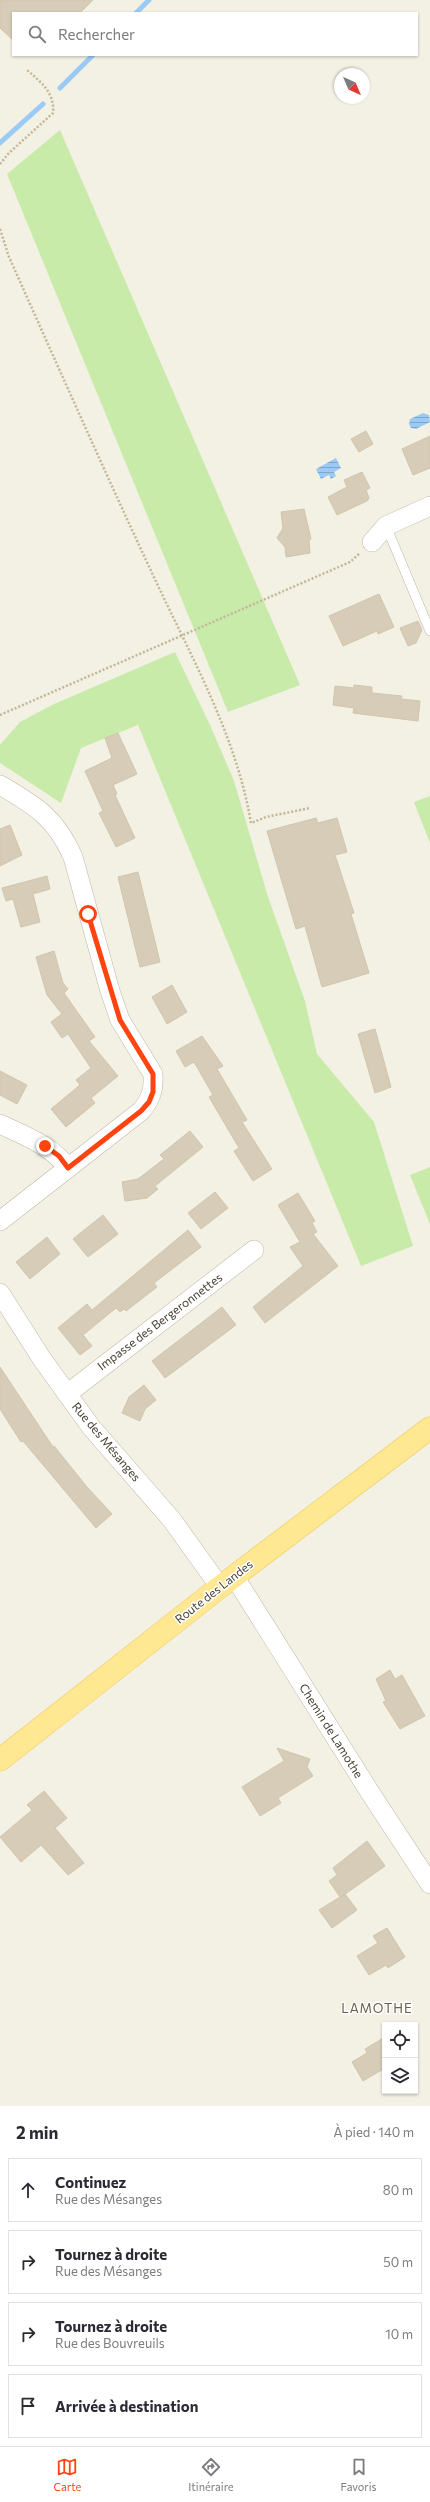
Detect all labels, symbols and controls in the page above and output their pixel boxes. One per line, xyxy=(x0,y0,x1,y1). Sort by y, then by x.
search box xyxy=(12,12,418,56)
icon: search xyxy=(26,23,48,45)
text: Rechercher xyxy=(58,25,135,43)
north arrow xyxy=(334,68,370,104)
route start xyxy=(79,905,97,923)
route end xyxy=(36,1137,54,1155)
street label: Impasse des Bergeronnettes xyxy=(94,1270,225,1373)
street label: Rue des Mésanges xyxy=(70,1399,144,1484)
street label: Route des Landes xyxy=(172,1557,255,1626)
street label: Chemin de Lamothe xyxy=(297,1681,367,1780)
district label: LAMOTHE xyxy=(341,2000,413,2016)
map controls xyxy=(382,2022,418,2094)
button: locate xyxy=(382,2022,418,2058)
button: layers xyxy=(382,2058,418,2094)
text: 2 min xyxy=(16,2122,58,2143)
text: À pied · 140 m xyxy=(333,2124,414,2140)
text: Continuez xyxy=(55,2173,126,2191)
icon: ahead xyxy=(17,2179,39,2201)
text: 80 m xyxy=(383,2182,413,2198)
text: Rue des Mésanges xyxy=(55,2191,162,2207)
text: Tournez à droite xyxy=(55,2245,167,2263)
icon: right xyxy=(17,2251,39,2273)
text: 50 m xyxy=(383,2254,413,2270)
text: Rue des Mésanges xyxy=(55,2263,162,2279)
text: Tournez à droite xyxy=(55,2317,167,2335)
icon: right xyxy=(17,2323,39,2345)
text: 10 m xyxy=(385,2326,413,2342)
text: Rue des Bouvreuils xyxy=(55,2335,165,2351)
icon: arrive xyxy=(17,2395,39,2417)
text: Arrivée à destination xyxy=(55,2397,198,2415)
tab: Carte xyxy=(53,2456,81,2493)
tab: Itinéraire xyxy=(188,2456,234,2493)
tab: Favoris xyxy=(341,2456,377,2493)

